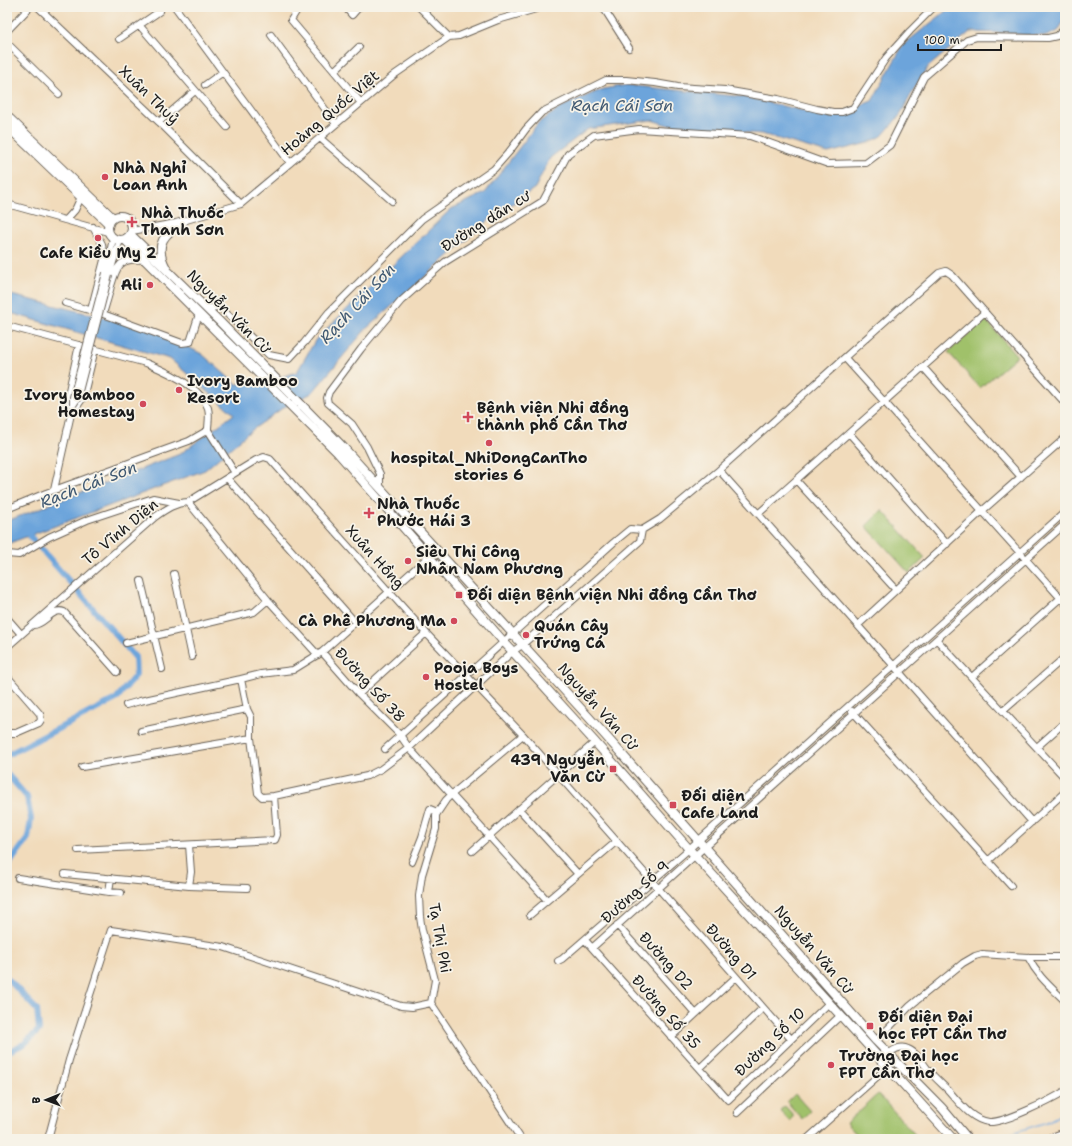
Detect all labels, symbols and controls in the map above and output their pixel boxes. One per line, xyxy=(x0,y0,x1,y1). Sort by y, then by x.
scale bar xyxy=(918,26,1001,52)
text: 100 m xyxy=(924,32,960,48)
street label: Xuân Thuỷ xyxy=(115,61,183,129)
street label: Hoàng Quốc Việt xyxy=(277,66,383,160)
water label: Rạch Cái Sơn xyxy=(571,95,673,116)
place label: Nhà Nghỉ Loan Anh xyxy=(113,158,188,195)
marker: Nhà Nghỉ Loan Anh xyxy=(100,172,110,182)
street label: Đường dân cư xyxy=(437,185,535,257)
place label: Nhà Thuốc Thanh Sơn xyxy=(141,203,224,240)
marker: Nhà Thuốc Thanh Sơn xyxy=(126,216,138,228)
marker: Cafe Kiều My 2 xyxy=(93,233,103,243)
place label: Cafe Kiều My 2 xyxy=(39,243,157,263)
water label: Rạch Cái Sơn xyxy=(315,259,400,348)
street label: Nguyễn Văn Cừ xyxy=(182,265,276,359)
place label: Ali xyxy=(121,275,142,295)
marker: Ali xyxy=(145,280,155,290)
place label: Ivory Bamboo Resort xyxy=(187,371,298,408)
place label: Ivory Bamboo Homestay xyxy=(24,385,135,422)
marker: Ivory Bamboo Resort xyxy=(174,385,184,395)
place label: Bệnh viện Nhi đồng thành phố Cần Thơ xyxy=(477,398,629,435)
marker: Ivory Bamboo Homestay xyxy=(138,399,148,409)
marker: Bệnh viện Nhi đồng thành phố Cần Thơ xyxy=(462,411,474,423)
marker: hospital_NhiDongCanTho stories 6 xyxy=(484,438,494,448)
place label: hospital_NhiDongCanTho stories 6 xyxy=(391,448,588,485)
water label: Rạch Cái Sơn xyxy=(37,456,140,513)
street label: Tô Vĩnh Diện xyxy=(78,494,162,570)
place label: Nhà Thuốc Phước Hái 3 xyxy=(377,494,471,531)
marker: Nhà Thuốc Phước Hái 3 xyxy=(364,508,374,518)
street label: Xuân Hồng xyxy=(341,521,409,593)
place label: Siêu Thị Công Nhân Nam Phương xyxy=(416,542,563,579)
marker: Siêu Thị Công Nhân Nam Phương xyxy=(403,556,413,566)
place label: Đối diện Bệnh viện Nhi đồng Cần Thơ xyxy=(467,585,757,605)
marker: Đối diện Bệnh viện Nhi đồng Cần Thơ xyxy=(454,590,464,600)
place label: Cà Phê Phương Ma xyxy=(298,611,447,631)
marker: Cà Phê Phương Ma xyxy=(449,616,459,626)
place label: Quán Cây Trứng Cá xyxy=(534,616,609,653)
marker: Quán Cây Trứng Cá xyxy=(521,630,531,640)
street label: Đường Số 38 xyxy=(330,643,410,727)
place label: Pooja Boys Hostel xyxy=(434,658,518,695)
street label: Nguyễn Văn Cừ xyxy=(553,659,643,755)
marker: Pooja Boys Hostel xyxy=(421,672,431,682)
place label: 439 Nguyễn Văn Cừ xyxy=(511,750,605,787)
marker: 439 Nguyễn Văn Cừ xyxy=(608,764,618,774)
place label: Đối diện Cafe Land xyxy=(681,786,759,823)
marker: Đối diện Cafe Land xyxy=(668,800,678,810)
street label: Đường Số 9 xyxy=(597,856,673,928)
street label: Tạ Thị Phi xyxy=(424,901,456,975)
street label: Nguyễn Văn Cừ xyxy=(770,901,858,999)
street label: Đường D1 xyxy=(701,920,761,984)
street label: Đường D2 xyxy=(635,928,697,994)
street label: Đường Số 35 xyxy=(627,970,705,1054)
street label: Đường Số 10 xyxy=(730,1003,810,1081)
place label: Đối diện Đại học FPT Cần Thơ xyxy=(878,1007,1007,1044)
marker: Đối diện Đại học FPT Cần Thơ xyxy=(865,1021,875,1031)
place label: Trường Đại học FPT Cần Thơ xyxy=(839,1046,959,1083)
marker: Trường Đại học FPT Cần Thơ xyxy=(826,1060,836,1070)
north arrow xyxy=(26,1080,66,1120)
text: B xyxy=(29,1096,44,1104)

